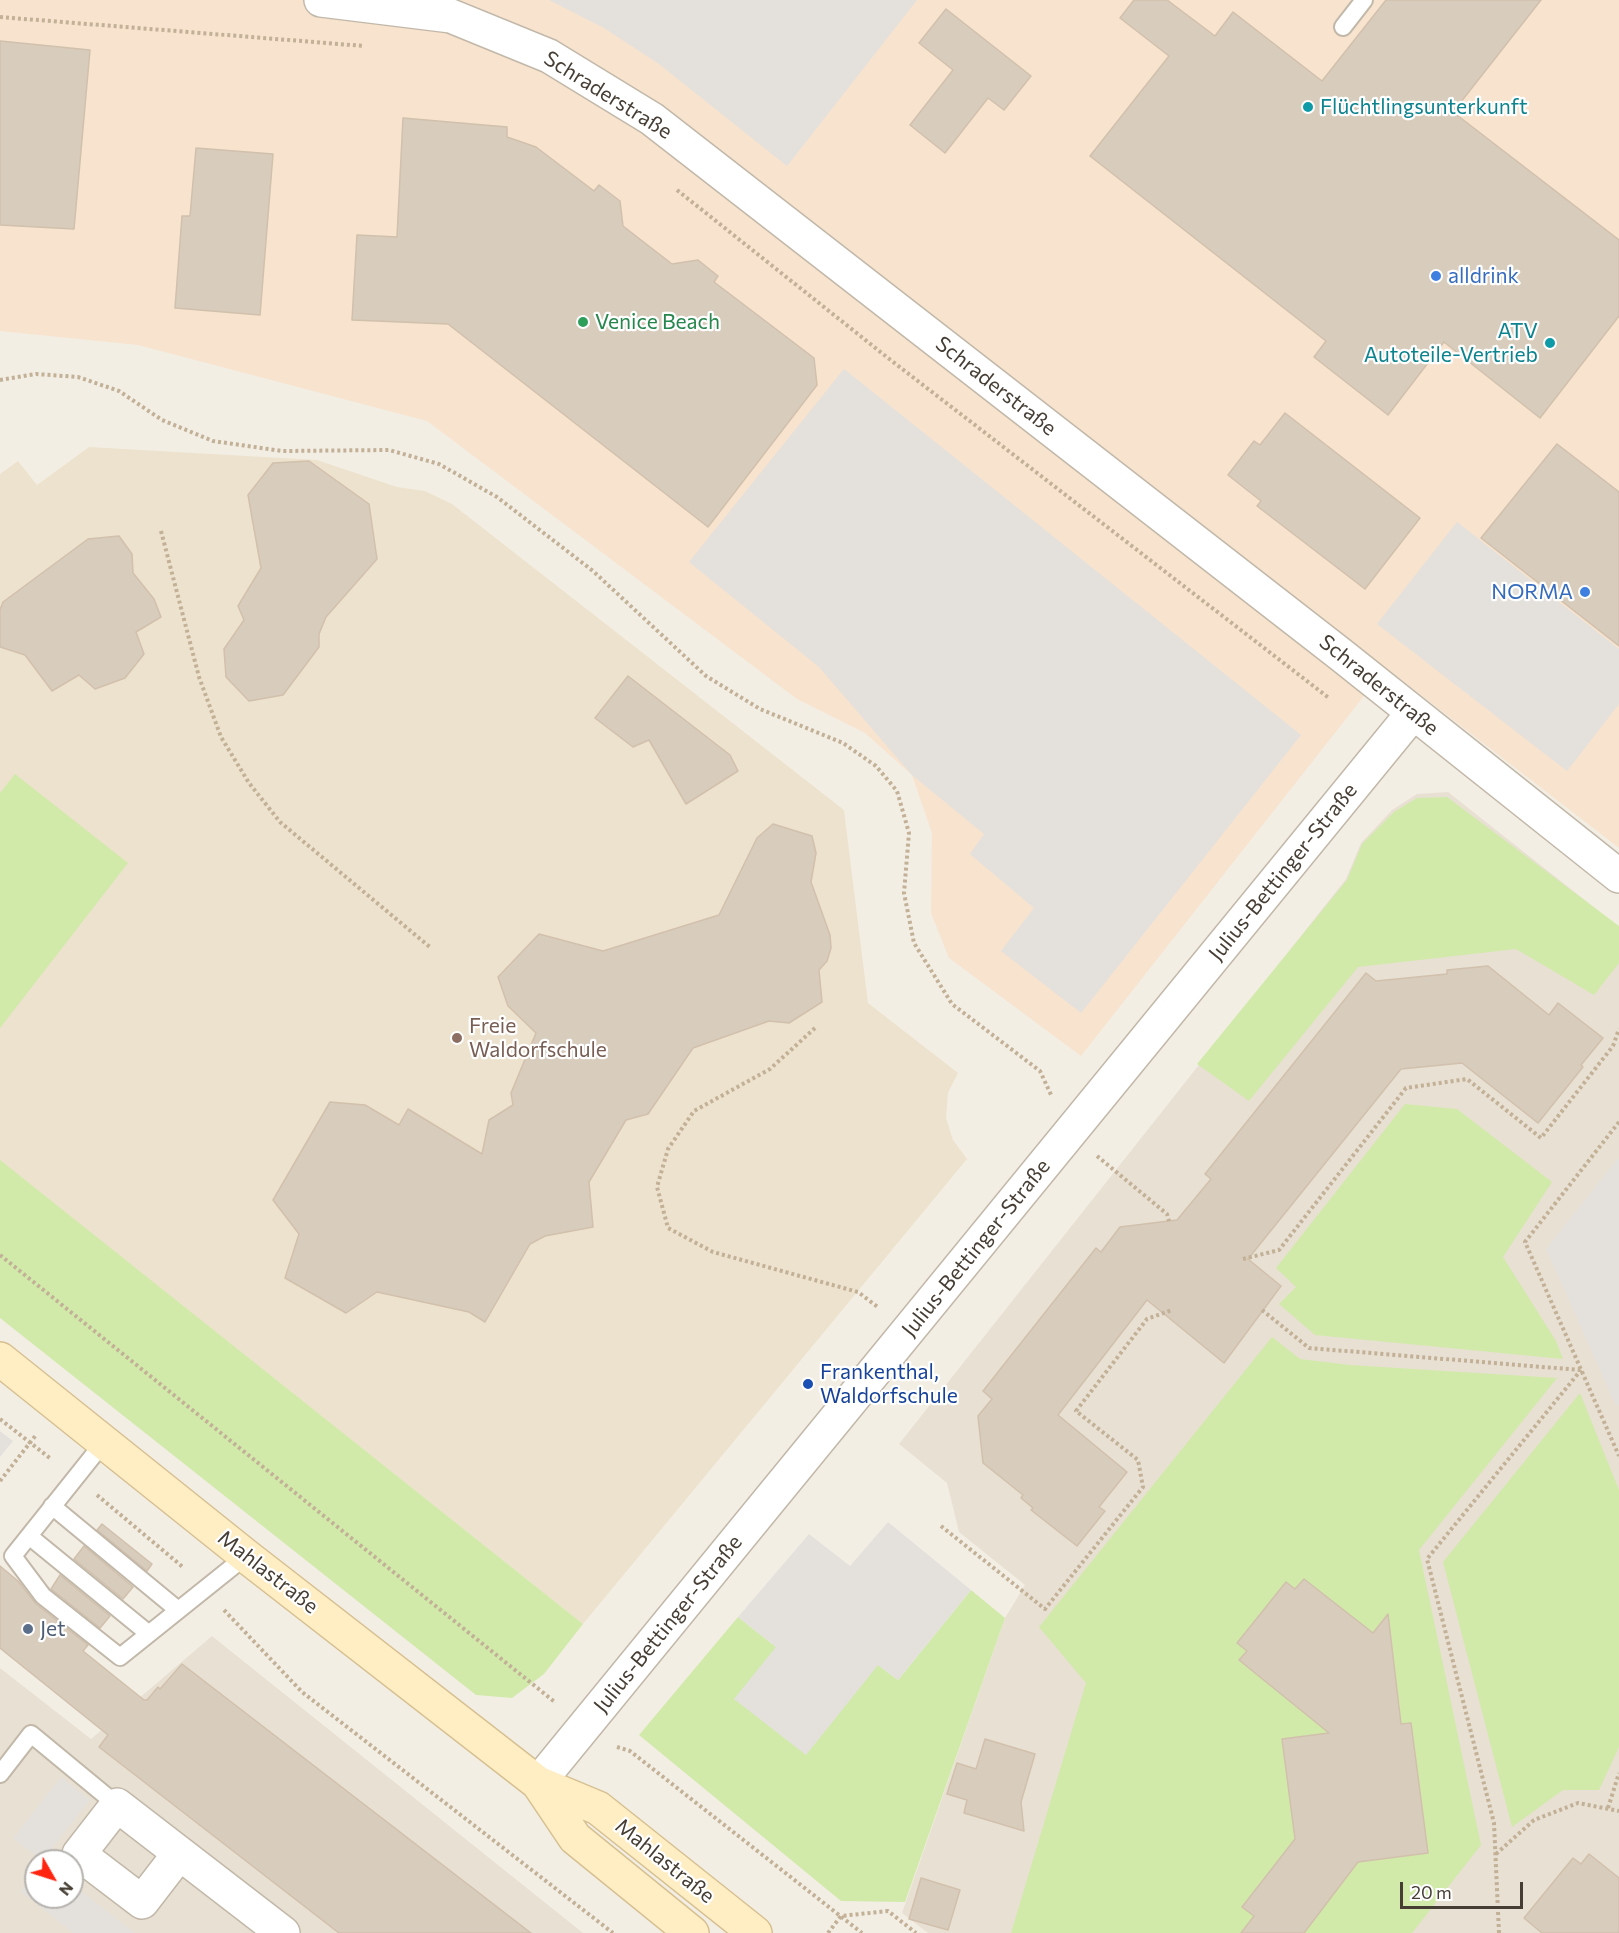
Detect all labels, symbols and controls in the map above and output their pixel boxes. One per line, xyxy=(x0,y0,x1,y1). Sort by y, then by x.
street label: Schraderstraße xyxy=(539,46,677,144)
place label: Flüchtlingsunterkunft xyxy=(1320,94,1528,120)
marker: Flüchtlingsunterkunft xyxy=(1301,100,1315,114)
place label: alldrink xyxy=(1448,263,1519,289)
marker: alldrink xyxy=(1429,269,1443,283)
place label: Venice Beach xyxy=(595,309,720,335)
marker: Venice Beach xyxy=(576,315,590,329)
place label: ATV Autoteile-Vertrieb xyxy=(1364,318,1538,368)
street label: Schraderstraße xyxy=(931,331,1061,441)
marker: ATV Autoteile-Vertrieb xyxy=(1543,336,1557,350)
place label: NORMA xyxy=(1491,579,1573,605)
marker: NORMA xyxy=(1578,585,1592,599)
street label: Schraderstraße xyxy=(1314,629,1444,741)
street label: Julius-Bettinger-Straße xyxy=(1204,778,1362,966)
place label: Freie Waldorfschule xyxy=(469,1013,607,1063)
marker: Freie Waldorfschule xyxy=(450,1031,464,1045)
street label: Julius-Bettinger-Straße xyxy=(897,1154,1055,1342)
place label: Frankenthal, Waldorfschule xyxy=(820,1359,958,1409)
marker: Frankenthal, Waldorfschule xyxy=(801,1377,815,1391)
street label: Mahlastraße xyxy=(213,1525,323,1619)
street label: Julius-Bettinger-Straße xyxy=(589,1530,747,1718)
place label: Jet xyxy=(40,1616,66,1642)
marker: Jet xyxy=(21,1622,35,1636)
street label: Mahlastraße xyxy=(610,1813,720,1909)
north arrow xyxy=(24,1849,84,1909)
scale bar xyxy=(1403,1870,1526,1908)
text: N xyxy=(56,1879,78,1900)
text: 20 m xyxy=(1411,1881,1452,1903)

